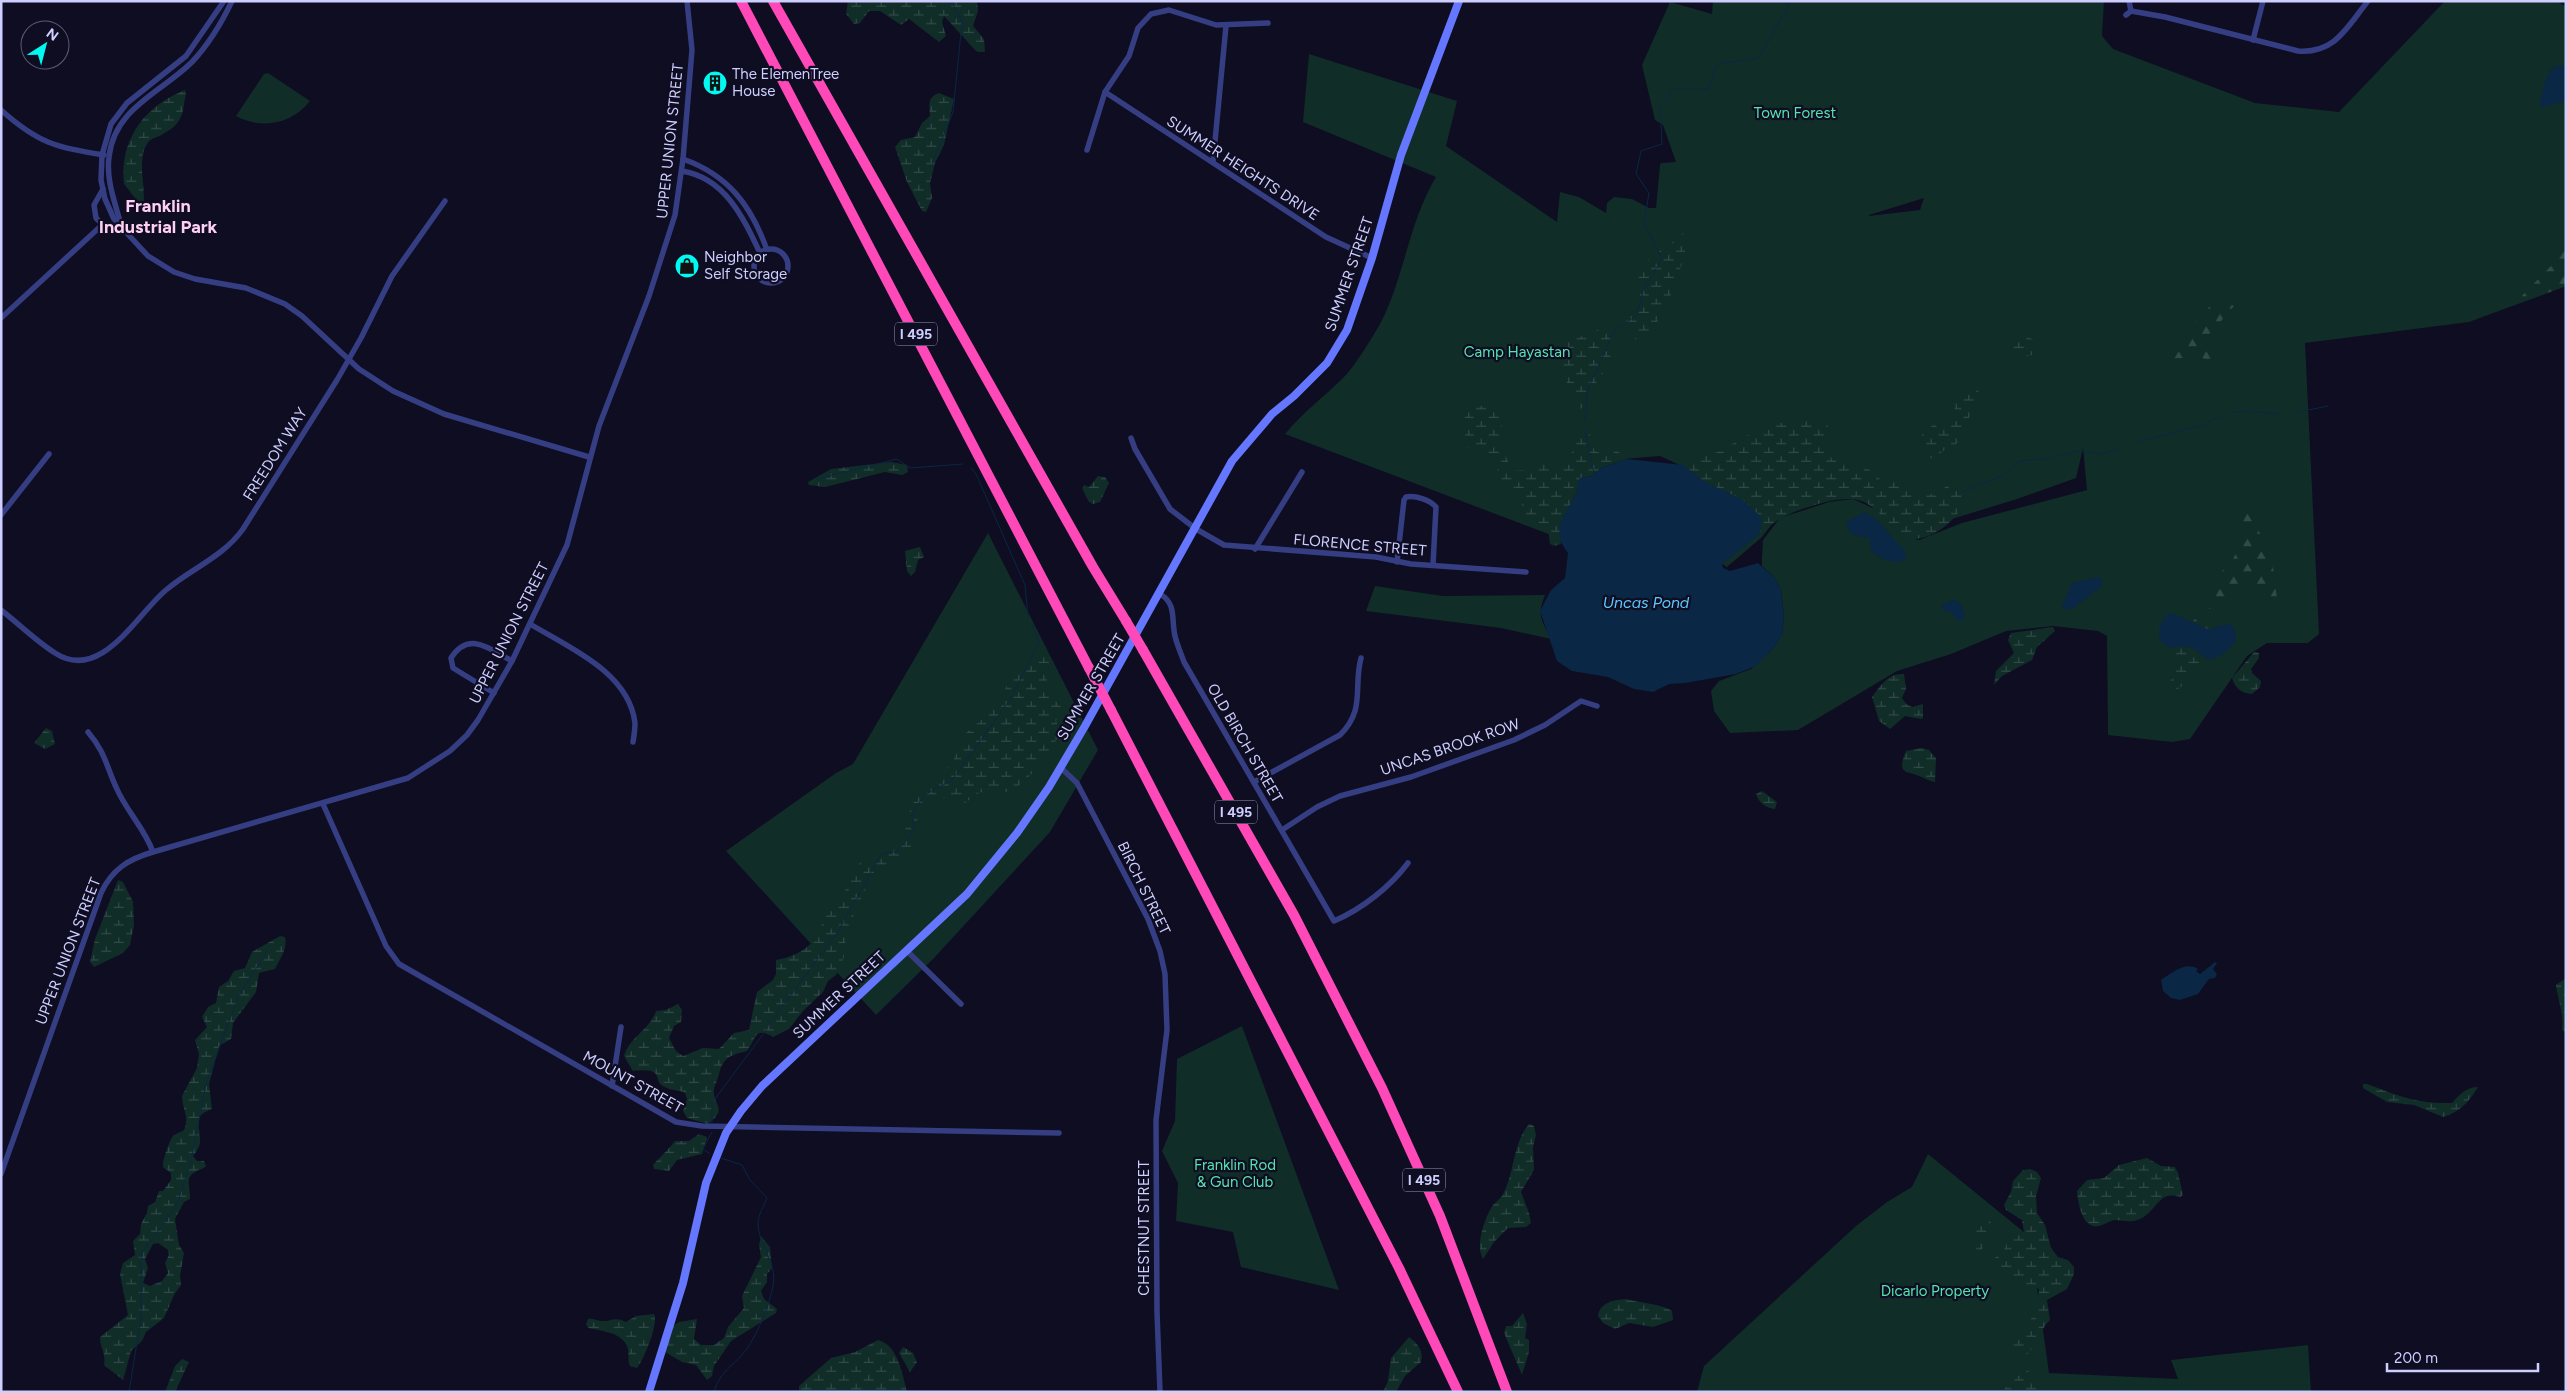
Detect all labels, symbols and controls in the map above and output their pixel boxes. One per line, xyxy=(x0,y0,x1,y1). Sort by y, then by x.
north arrow xyxy=(20,20,70,70)
text: N xyxy=(43,25,62,45)
street label: UPPER UNION STREET xyxy=(653,62,687,220)
place label: The ElemenTree House xyxy=(732,65,839,100)
building icon: The ElemenTree House xyxy=(702,70,728,96)
park label: Town Forest xyxy=(1754,104,1837,122)
street label: SUMMER HEIGHTS DRIVE xyxy=(1163,112,1323,224)
district label: Franklin Industrial Park xyxy=(99,195,218,238)
street label: SUMMER STREET xyxy=(1321,214,1377,334)
place label: Neighbor Self Storage xyxy=(704,248,787,283)
shop icon: Neighbor Self Storage xyxy=(674,253,700,279)
road number: I 495 xyxy=(895,322,937,346)
park label: Camp Hayastan xyxy=(1464,343,1570,361)
street label: FREEDOM WAY xyxy=(239,404,311,504)
street label: FLORENCE STREET xyxy=(1293,530,1428,560)
street label: UPPER UNION STREET xyxy=(466,559,553,707)
water label: Uncas Pond xyxy=(1603,593,1690,612)
street label: SUMMER STREET xyxy=(1053,630,1129,744)
street label: OLD BIRCH STREET xyxy=(1204,680,1287,806)
street label: UNCAS BROOK ROW xyxy=(1378,715,1523,779)
road number: I 495 xyxy=(1215,800,1257,824)
street label: BIRCH STREET xyxy=(1114,839,1175,938)
street label: UPPER UNION STREET xyxy=(32,874,105,1027)
street label: SUMMER STREET xyxy=(789,947,890,1043)
street label: MOUNT STREET xyxy=(580,1047,687,1117)
park label: Franklin Rod & Gun Club xyxy=(1194,1156,1276,1191)
street label: CHESTNUT STREET xyxy=(1135,1160,1153,1296)
road number: I 495 xyxy=(1403,1168,1445,1192)
park label: Dicarlo Property xyxy=(1881,1282,1989,1300)
scale bar xyxy=(2387,1340,2538,1372)
text: 200 m xyxy=(2394,1349,2438,1367)

